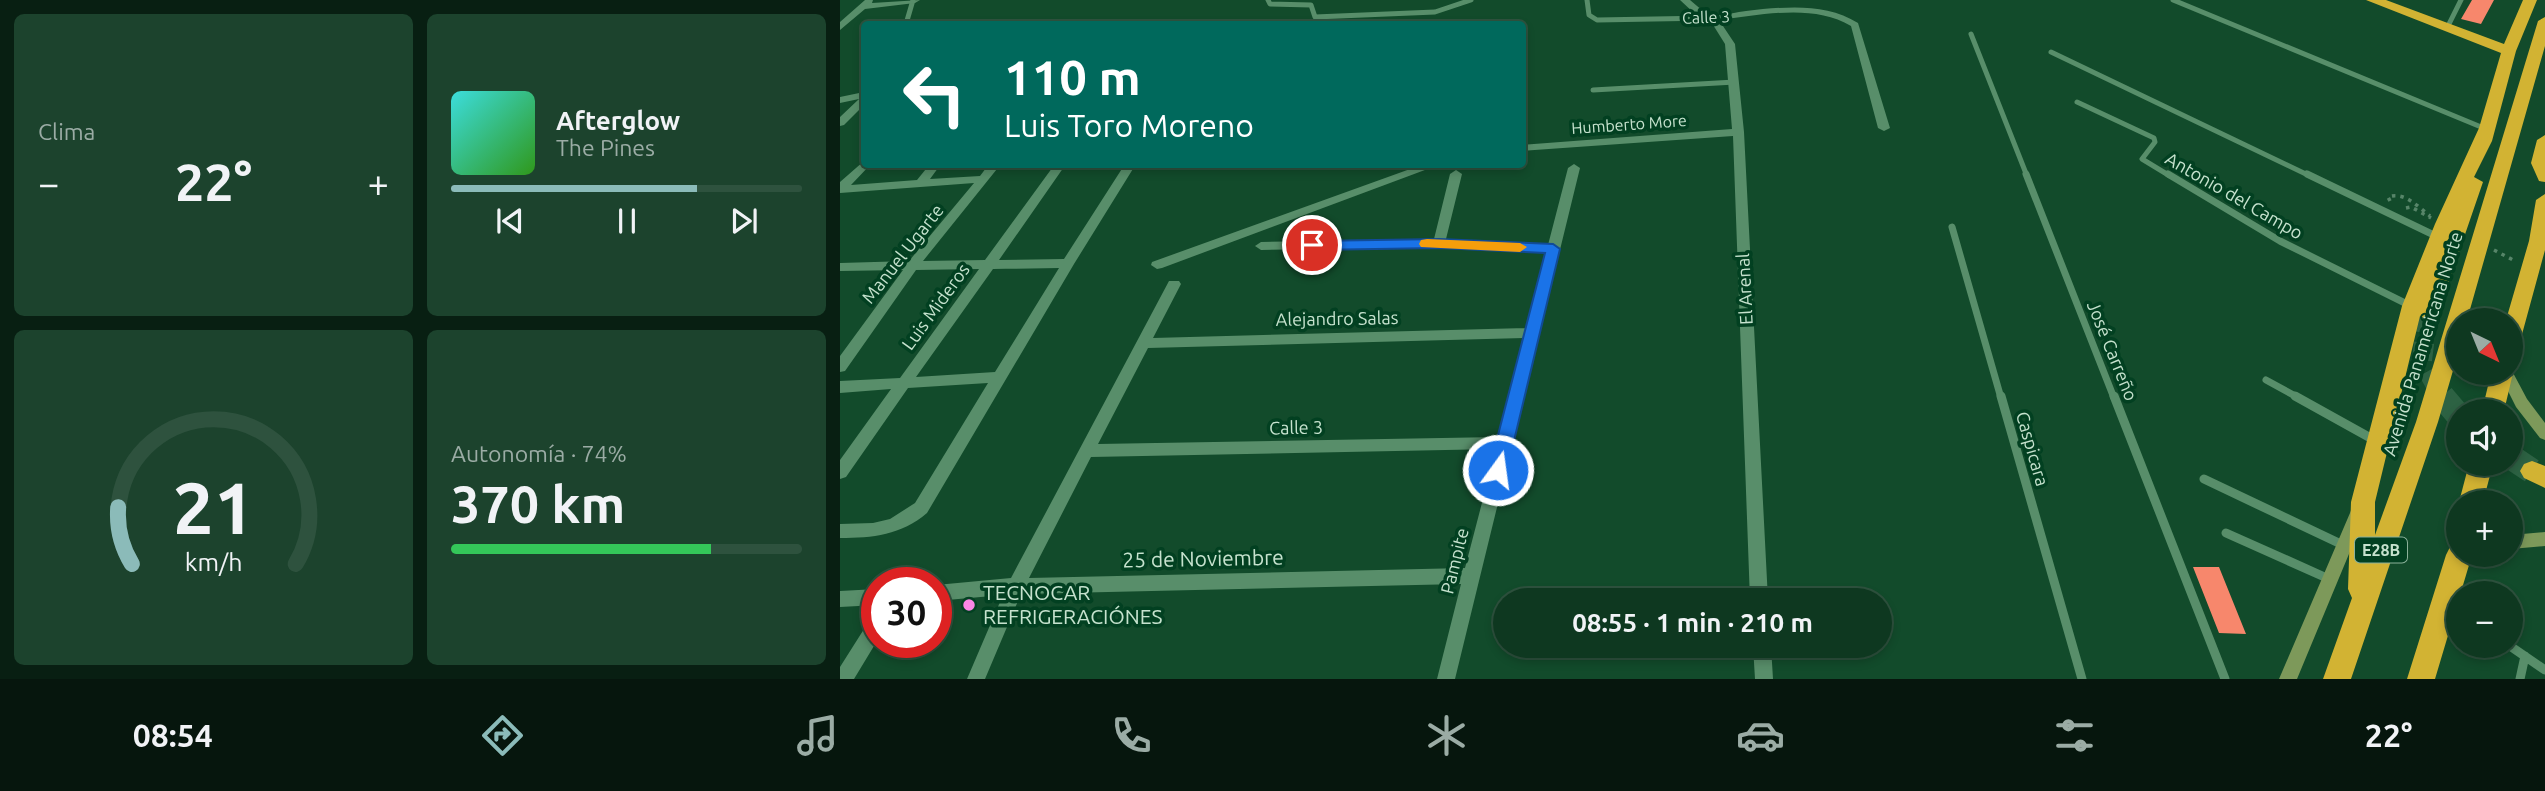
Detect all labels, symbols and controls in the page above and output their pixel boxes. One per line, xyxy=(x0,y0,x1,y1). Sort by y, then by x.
street label: Calle 3 xyxy=(1682,7,1730,27)
icon: left xyxy=(889,49,980,140)
text: 110 m xyxy=(1004,49,1141,104)
text: Afterglow xyxy=(556,106,680,135)
text: Luis Toro Moreno xyxy=(1004,107,1254,143)
street label: Humberto More xyxy=(1571,111,1687,137)
text: Clima xyxy=(38,119,95,144)
text: The Pines xyxy=(556,135,655,160)
street label: Antonio del Campo xyxy=(2162,148,2307,243)
text: 22° xyxy=(175,153,252,211)
text: − xyxy=(38,162,59,204)
text: + xyxy=(368,162,389,204)
street label: Manuel Ugarte xyxy=(857,200,947,307)
icon: previous xyxy=(491,202,529,240)
icon: pause xyxy=(608,202,646,240)
icon: next xyxy=(725,202,763,240)
pin xyxy=(1282,215,1342,275)
icon: arrive xyxy=(1293,226,1331,264)
street label: Avenida Panamericana Norte xyxy=(2378,229,2466,458)
street label: El Arenal xyxy=(1732,252,1756,325)
street label: Luis Mideros xyxy=(897,259,973,353)
street label: José Carreño xyxy=(2084,298,2142,403)
street label: Alejandro Salas xyxy=(1275,307,1399,329)
north arrow xyxy=(2446,308,2524,385)
map controls xyxy=(2446,308,2523,658)
button: sound xyxy=(2446,399,2523,476)
street label: Caspicara xyxy=(2013,409,2053,488)
street label: Calle 3 xyxy=(1269,417,1323,437)
position arrow xyxy=(1461,433,1535,507)
text: Autonomía · 74% xyxy=(451,441,627,466)
text: 21 xyxy=(172,466,255,548)
text: 370 km xyxy=(451,475,625,533)
button: + xyxy=(2446,490,2523,567)
street label: Pampite xyxy=(1436,526,1472,596)
road number: E28B xyxy=(2355,538,2407,562)
street label: 25 de Noviembre xyxy=(1122,545,1284,571)
text: km/h xyxy=(185,547,242,575)
speed limit sign: 30 xyxy=(861,567,952,658)
place label: TECNOCAR REFRIGERACIÓNES xyxy=(983,580,1163,628)
button: − xyxy=(2446,581,2523,658)
marker: TECNOCAR REFRIGERACIÓNES xyxy=(961,597,977,613)
text: 08:55 · 1 min · 210 m xyxy=(1572,608,1813,637)
icon: directions xyxy=(478,711,527,760)
icon: music xyxy=(793,711,842,760)
icon: phone xyxy=(1107,711,1156,760)
icon: climate xyxy=(1422,711,1471,760)
icon: car xyxy=(1736,711,1785,760)
icon: filters xyxy=(2050,711,2099,760)
text: 08:54 xyxy=(133,717,213,753)
text: 22° xyxy=(2365,717,2412,753)

